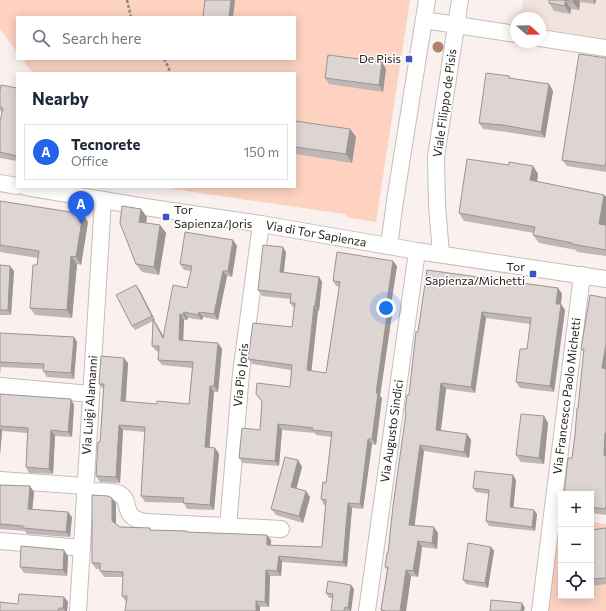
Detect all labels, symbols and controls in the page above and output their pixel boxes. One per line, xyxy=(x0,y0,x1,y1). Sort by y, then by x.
north arrow xyxy=(510,12,546,48)
search box xyxy=(16,16,296,60)
icon: search xyxy=(30,27,52,49)
text: Search here xyxy=(62,29,141,47)
street label: Viale Filippo de Pisis xyxy=(429,48,459,158)
place label: De Pisis xyxy=(359,51,401,65)
marker: De Pisis xyxy=(404,54,414,64)
text: Nearby xyxy=(32,88,89,109)
text: Tecnorete xyxy=(71,135,140,153)
text: A xyxy=(41,144,51,160)
text: 150 m xyxy=(244,144,279,160)
text: Office xyxy=(71,153,108,169)
pin: A xyxy=(68,191,94,224)
place label: Tor Sapienza/Joris xyxy=(174,202,252,231)
marker: Tor Sapienza/Joris xyxy=(161,212,171,222)
street label: Via di Tor Sapienza xyxy=(265,217,368,249)
place label: Tor Sapienza/Michetti xyxy=(425,259,525,287)
marker: Tor Sapienza/Michetti xyxy=(528,269,538,279)
your location xyxy=(376,298,396,318)
street label: Via Francesco Paolo Michetti xyxy=(549,317,583,475)
street label: Via Pio Joris xyxy=(230,342,251,408)
street label: Via Luigi Alamanni xyxy=(79,355,99,455)
street label: Via Augusto Sindici xyxy=(377,379,405,483)
map controls xyxy=(558,491,594,599)
button: + xyxy=(558,491,594,527)
button: − xyxy=(558,527,594,563)
button: locate xyxy=(558,563,594,599)

